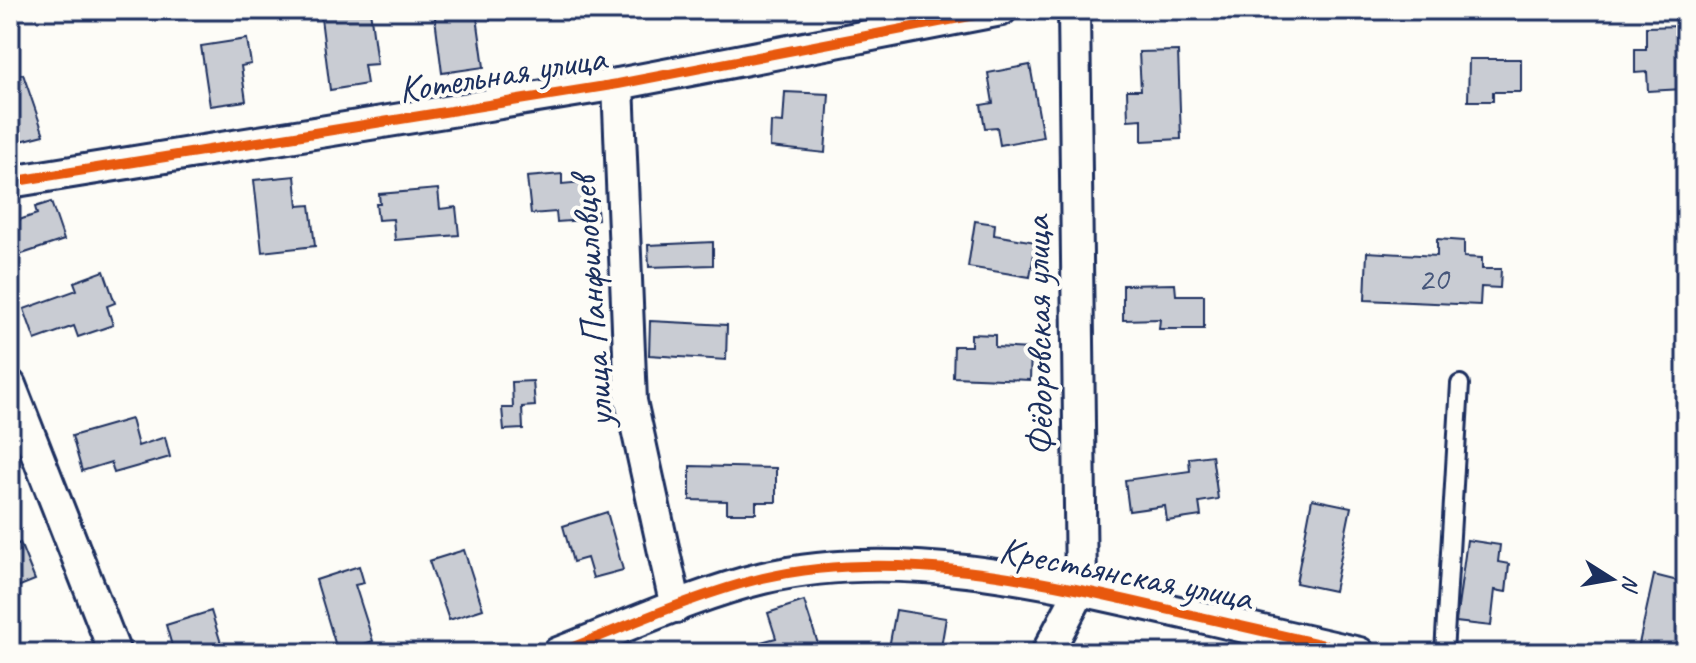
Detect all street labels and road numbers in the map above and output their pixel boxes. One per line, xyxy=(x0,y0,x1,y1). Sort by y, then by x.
street label: Котельная улица xyxy=(395,34,611,113)
street label: улица Панфиловцев xyxy=(559,169,624,431)
street label: Фёдоровская улица xyxy=(1013,213,1064,457)
street label: Крестьянская улица xyxy=(996,526,1259,621)

